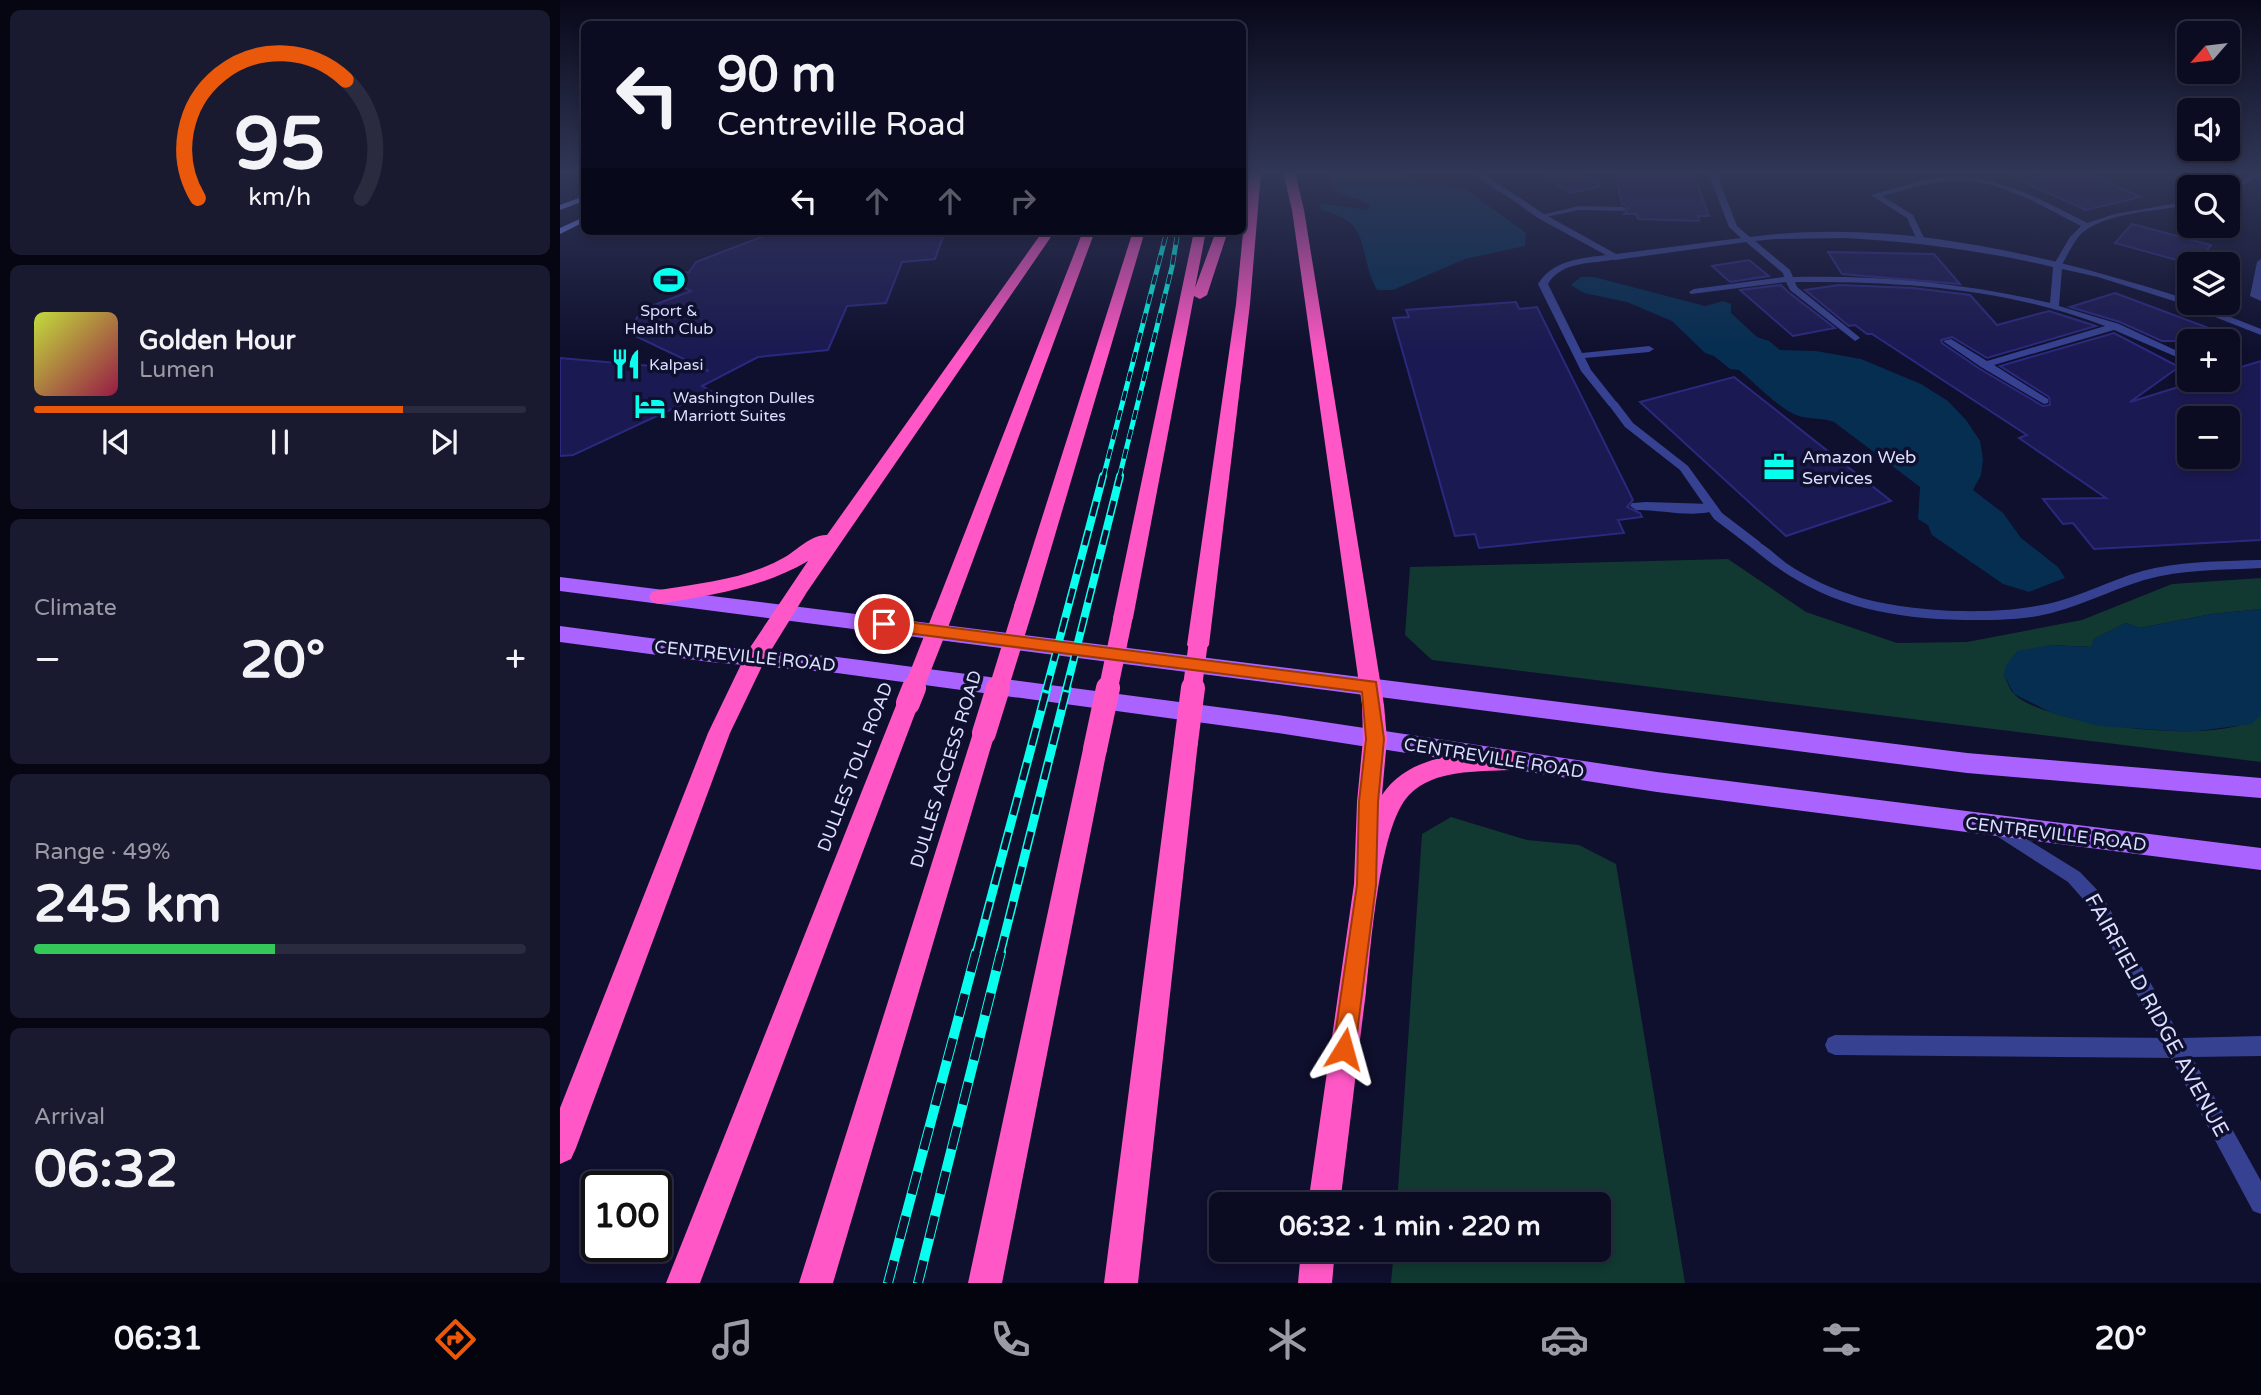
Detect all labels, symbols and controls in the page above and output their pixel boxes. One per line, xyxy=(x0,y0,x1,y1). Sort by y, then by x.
north arrow xyxy=(2177,21,2240,84)
map controls xyxy=(2177,21,2240,469)
text: 90 m xyxy=(717,46,836,105)
icon: left xyxy=(602,49,693,140)
button: sound xyxy=(2177,98,2240,161)
text: 95 xyxy=(234,102,326,190)
text: Centreville Road xyxy=(717,106,966,144)
button: search xyxy=(2177,175,2240,238)
text: km/h xyxy=(249,182,311,212)
icon: left xyxy=(785,182,823,220)
icon: ahead xyxy=(858,182,896,220)
icon: ahead xyxy=(931,182,969,220)
icon: right xyxy=(1004,182,1042,220)
button: layers xyxy=(2177,252,2240,315)
sports icon: Sport & Health Club xyxy=(652,263,686,297)
place label: Sport & Health Club xyxy=(625,301,713,339)
text: Golden Hour xyxy=(139,325,296,356)
button: + xyxy=(2177,329,2240,392)
restaurant icon: Kalpasi xyxy=(609,347,643,381)
place label: Kalpasi xyxy=(649,355,703,375)
text: Lumen xyxy=(139,356,214,384)
place label: Washington Dulles Marriott Suites xyxy=(673,388,815,426)
hotel icon: Washington Dulles Marriott Suites xyxy=(633,389,667,423)
button: − xyxy=(2177,406,2240,469)
icon: previous xyxy=(97,423,135,461)
icon: pause xyxy=(261,423,299,461)
icon: next xyxy=(425,423,463,461)
place label: Amazon Web Services xyxy=(1802,446,1916,489)
office icon: Amazon Web Services xyxy=(1762,450,1796,484)
text: Climate xyxy=(34,594,117,622)
pin xyxy=(854,594,914,654)
icon: arrive xyxy=(865,605,903,643)
text: 20° xyxy=(240,629,325,692)
street label: CENTREVILLE ROAD xyxy=(653,636,837,676)
text: − xyxy=(34,637,61,683)
text: + xyxy=(505,637,526,683)
street label: DULLES ACCESS ROAD xyxy=(905,668,987,870)
street label: DULLES TOLL ROAD xyxy=(813,679,897,855)
street label: CENTREVILLE ROAD xyxy=(1402,733,1586,783)
street label: CENTREVILLE ROAD xyxy=(1964,812,2148,856)
text: Range · 49% xyxy=(34,838,170,866)
text: 245 km xyxy=(34,873,222,936)
street label: FAIRFIELD RIDGE AVENUE xyxy=(2079,889,2234,1141)
position arrow xyxy=(1307,1012,1381,1086)
text: Arrival xyxy=(34,1103,105,1131)
text: 06:32 xyxy=(34,1138,178,1201)
speed limit sign: 100 xyxy=(581,1171,672,1262)
text: 06:32 · 1 min · 220 m xyxy=(1279,1211,1541,1242)
icon: directions xyxy=(431,1315,480,1364)
icon: music xyxy=(708,1315,757,1364)
icon: phone xyxy=(986,1315,1035,1364)
icon: climate xyxy=(1263,1315,1312,1364)
icon: car xyxy=(1540,1315,1589,1364)
icon: filters xyxy=(1817,1315,1866,1364)
text: 06:31 xyxy=(114,1320,203,1358)
text: 20° xyxy=(2094,1320,2147,1358)

